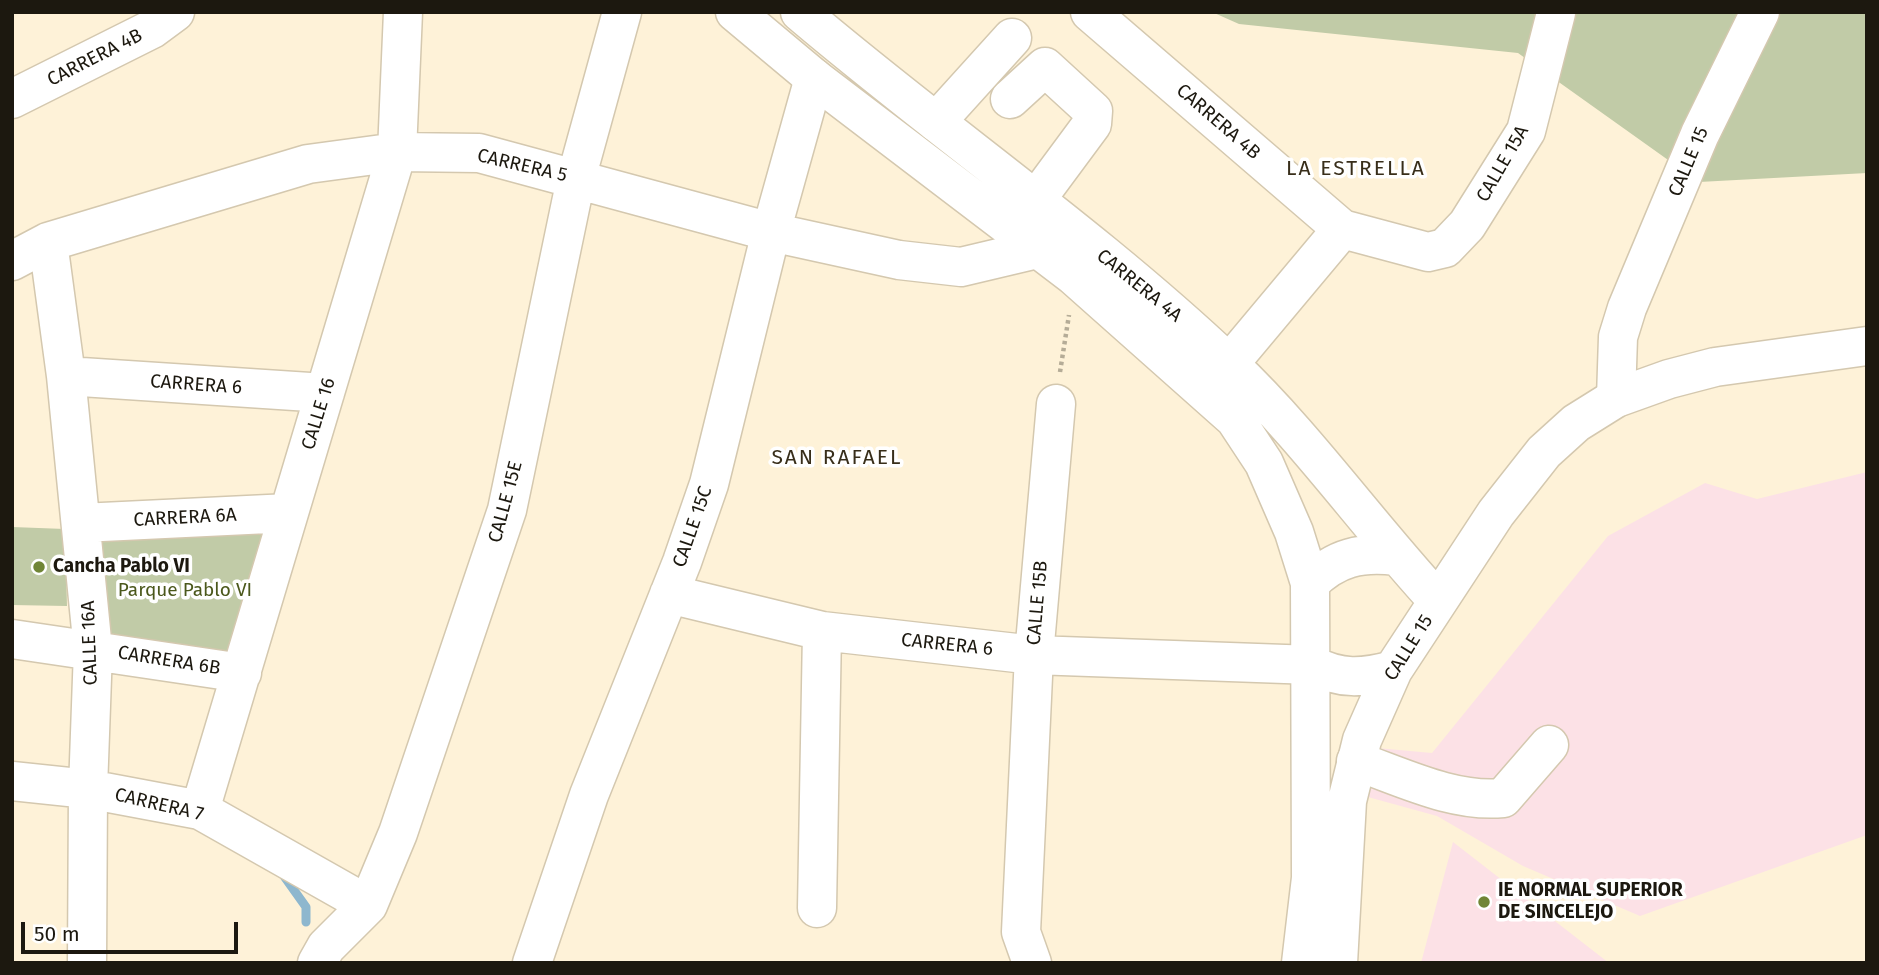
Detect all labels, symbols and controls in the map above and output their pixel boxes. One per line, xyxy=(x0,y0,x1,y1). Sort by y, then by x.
street label: CARRERA 4B xyxy=(44,24,146,92)
street label: CARRERA 4B xyxy=(1171,79,1265,165)
street label: CALLE 15A xyxy=(1472,122,1534,206)
street label: CALLE 15 xyxy=(1664,124,1714,200)
street label: CARRERA 5 xyxy=(475,145,569,187)
district label: LA ESTRELLA xyxy=(1287,156,1425,182)
street label: CARRERA 4A xyxy=(1092,245,1186,327)
street label: CARRERA 6 xyxy=(149,370,243,400)
street label: CALLE 16 xyxy=(297,375,341,453)
district label: SAN RAFAEL xyxy=(773,445,901,471)
street label: CALLE 15E xyxy=(484,459,528,545)
street label: CALLE 15C xyxy=(669,484,717,570)
street label: CARRERA 6A xyxy=(133,504,237,532)
place label: Cancha Pablo VI xyxy=(53,556,190,578)
marker: Cancha Pablo VI xyxy=(31,559,47,575)
street label: CALLE 15B xyxy=(1023,560,1053,646)
park label: Parque Pablo VI xyxy=(118,580,252,602)
street label: CALLE 16A xyxy=(77,600,103,686)
street label: CALLE 15 xyxy=(1380,611,1438,685)
street label: CARRERA 6 xyxy=(900,629,994,661)
street label: CARRERA 6B xyxy=(116,642,222,680)
street label: CARRERA 7 xyxy=(112,784,206,826)
place label: IE NORMAL SUPERIOR DE SINCELEJO xyxy=(1498,880,1683,924)
marker: IE NORMAL SUPERIOR DE SINCELEJO xyxy=(1476,894,1492,910)
scale bar xyxy=(24,908,242,952)
text: 50 m xyxy=(34,921,80,947)

